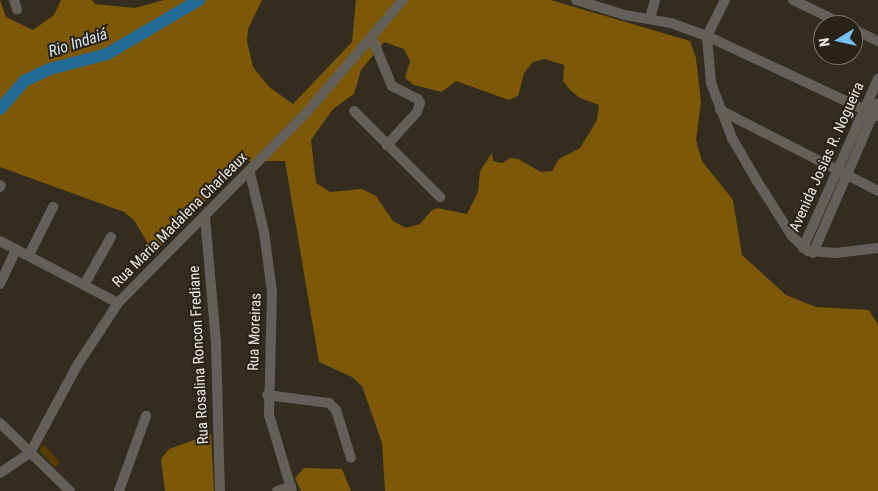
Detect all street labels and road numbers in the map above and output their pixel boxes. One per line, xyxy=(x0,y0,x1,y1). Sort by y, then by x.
street label: Avenida Josias R. Nogueira xyxy=(786,79,868,235)
street label: Rua Maria Madalena Charleaux xyxy=(109,149,251,291)
street label: Rua Rosalina Roncon Frediane xyxy=(185,265,213,445)
street label: Rua Moreiras xyxy=(245,293,265,371)

